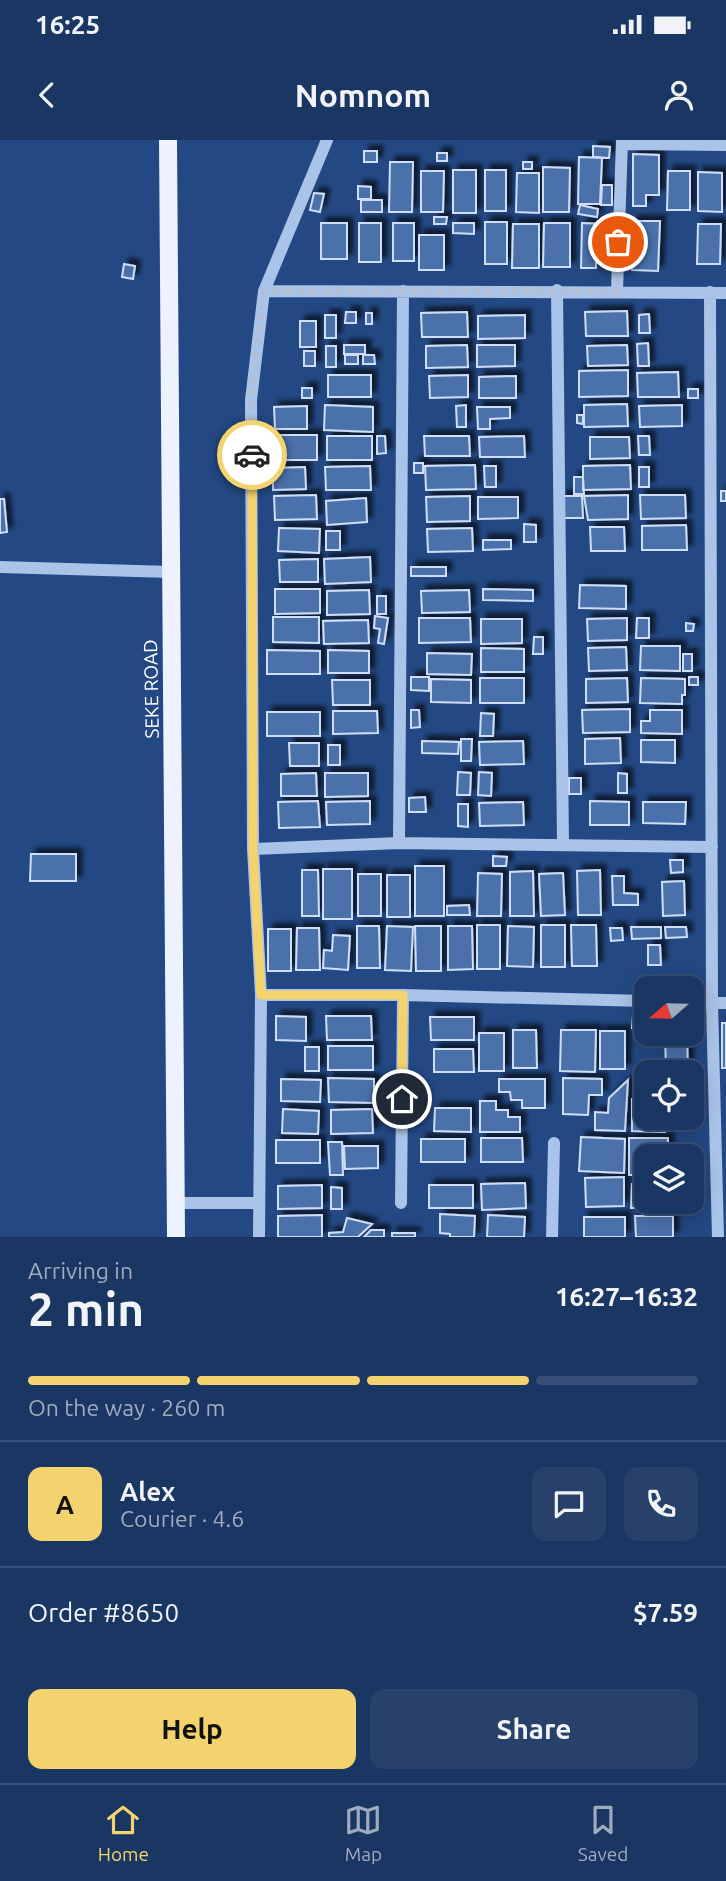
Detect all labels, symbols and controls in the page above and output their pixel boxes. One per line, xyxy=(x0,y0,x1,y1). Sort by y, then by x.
text: 16:25 xyxy=(35,10,100,39)
icon: back xyxy=(28,76,66,114)
icon: person xyxy=(660,76,698,114)
text: Nomnom xyxy=(295,77,431,113)
pin xyxy=(588,212,648,272)
icon: bag xyxy=(599,223,637,261)
courier xyxy=(217,420,287,490)
icon: car xyxy=(233,436,271,474)
street label: SEKE ROAD xyxy=(139,639,163,739)
north arrow xyxy=(634,976,704,1046)
map controls xyxy=(634,976,704,1214)
button: locate xyxy=(634,1060,704,1130)
pin xyxy=(372,1069,432,1129)
icon: home xyxy=(383,1080,421,1118)
button: layers xyxy=(634,1144,704,1214)
text: Arriving in xyxy=(28,1258,133,1283)
text: 16:27–16:32 xyxy=(555,1282,698,1311)
text: 2 min xyxy=(28,1283,144,1335)
text: On the way · 260 m xyxy=(28,1395,225,1420)
button: chat xyxy=(532,1467,606,1541)
button: phone xyxy=(624,1467,698,1541)
text: Alex xyxy=(120,1477,175,1506)
text: A xyxy=(56,1490,74,1519)
text: Courier · 4.6 xyxy=(120,1506,244,1531)
text: Order #8650 xyxy=(28,1598,179,1627)
text: $7.59 xyxy=(633,1598,698,1627)
button: Help xyxy=(28,1689,356,1769)
button: Share xyxy=(370,1689,698,1769)
tab: Home xyxy=(98,1801,149,1865)
tab: Map xyxy=(344,1801,382,1865)
tab: Saved xyxy=(578,1801,628,1865)

